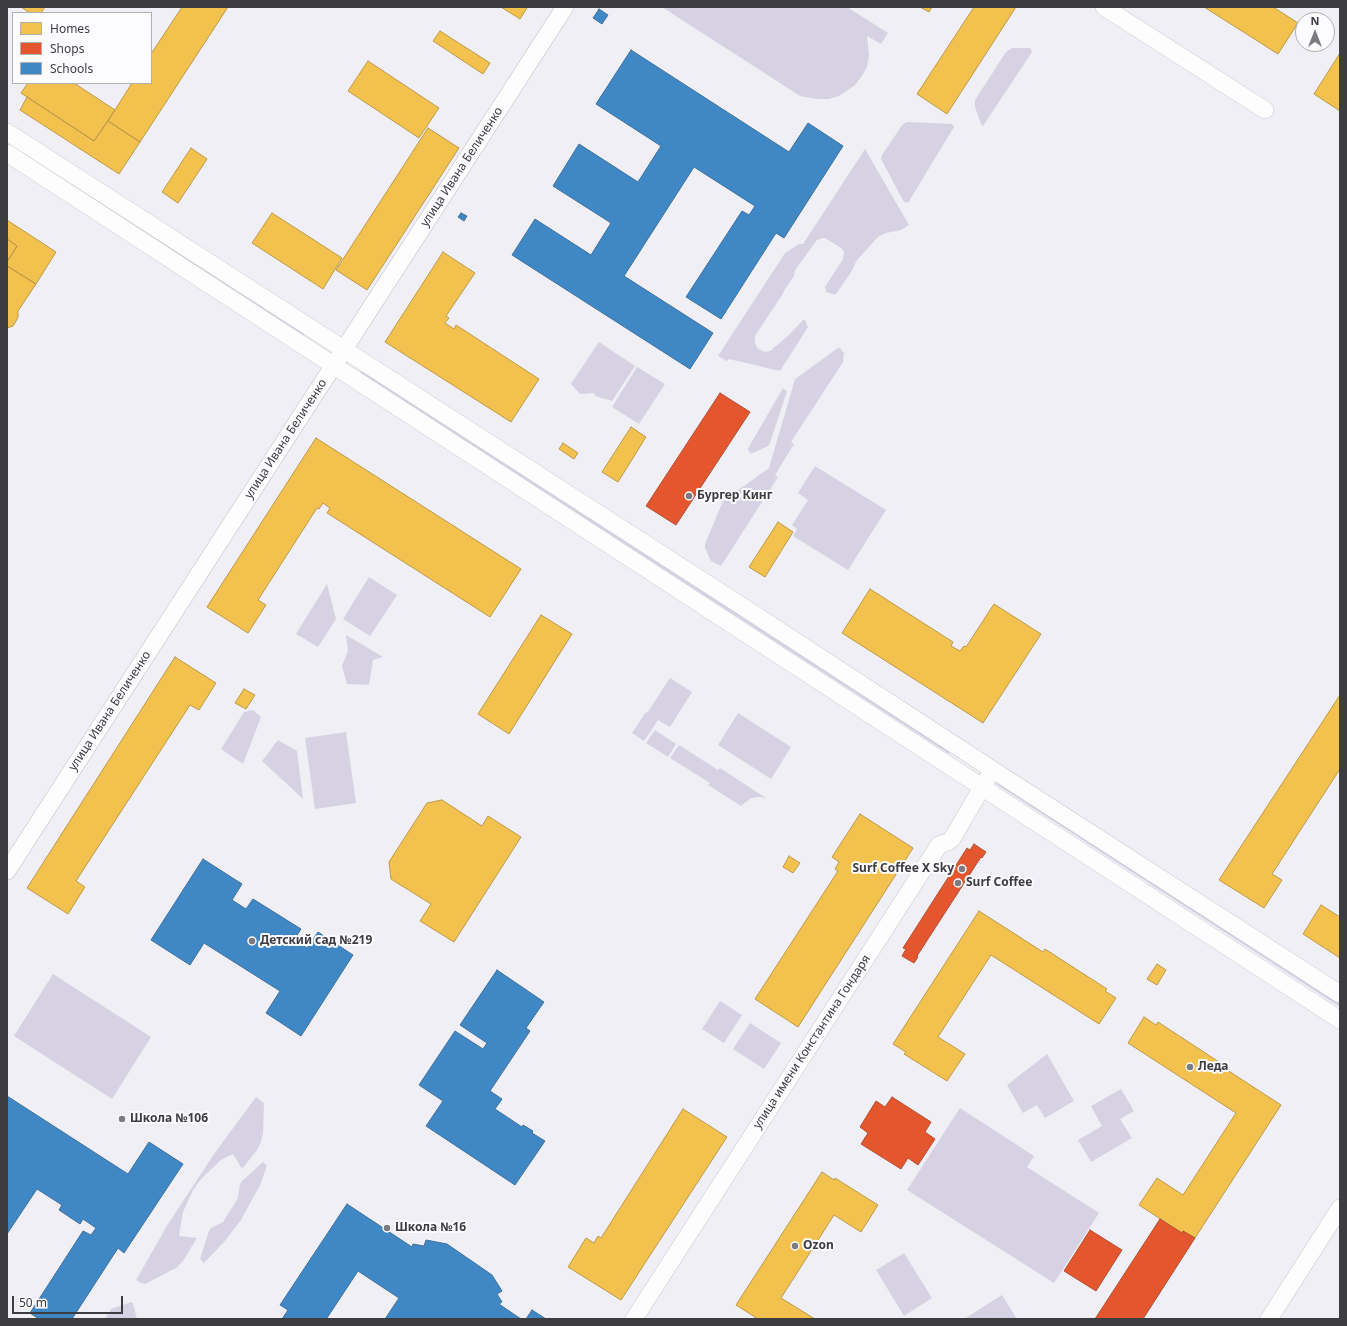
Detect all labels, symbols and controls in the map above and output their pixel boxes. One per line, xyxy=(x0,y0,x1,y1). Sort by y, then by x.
legend xyxy=(12,12,152,84)
north arrow xyxy=(1295,12,1335,52)
text: N xyxy=(1311,13,1319,28)
text: Homes xyxy=(50,20,90,37)
text: Shops xyxy=(50,40,84,57)
text: Schools xyxy=(50,60,93,77)
street label: улица Ивана Беличенко xyxy=(418,105,506,229)
street label: улица Ивана Беличенко xyxy=(242,377,330,501)
place label: Бургер Кинг xyxy=(697,489,772,503)
marker: Бургер Кинг xyxy=(684,491,694,501)
street label: улица Ивана Беличенко xyxy=(66,649,154,773)
place label: Surf Coffee X Sky xyxy=(852,862,954,876)
marker: Surf Coffee X Sky xyxy=(957,864,967,874)
place label: Surf Coffee xyxy=(966,876,1032,890)
marker: Surf Coffee xyxy=(953,878,963,888)
place label: Детский сад №219 xyxy=(260,934,372,948)
marker: Детский сад №219 xyxy=(247,936,257,946)
street label: улица имени Константина Гондаря xyxy=(750,953,874,1131)
place label: Леда xyxy=(1198,1060,1228,1074)
marker: Леда xyxy=(1185,1062,1195,1072)
place label: Школа №106 xyxy=(130,1112,208,1126)
marker: Школа №106 xyxy=(117,1114,127,1124)
place label: Школа №16 xyxy=(395,1221,466,1235)
marker: Школа №16 xyxy=(382,1223,392,1233)
place label: Ozon xyxy=(803,1239,834,1253)
marker: Ozon xyxy=(790,1241,800,1251)
scale bar xyxy=(14,1288,125,1314)
text: 50 m xyxy=(19,1294,47,1311)

